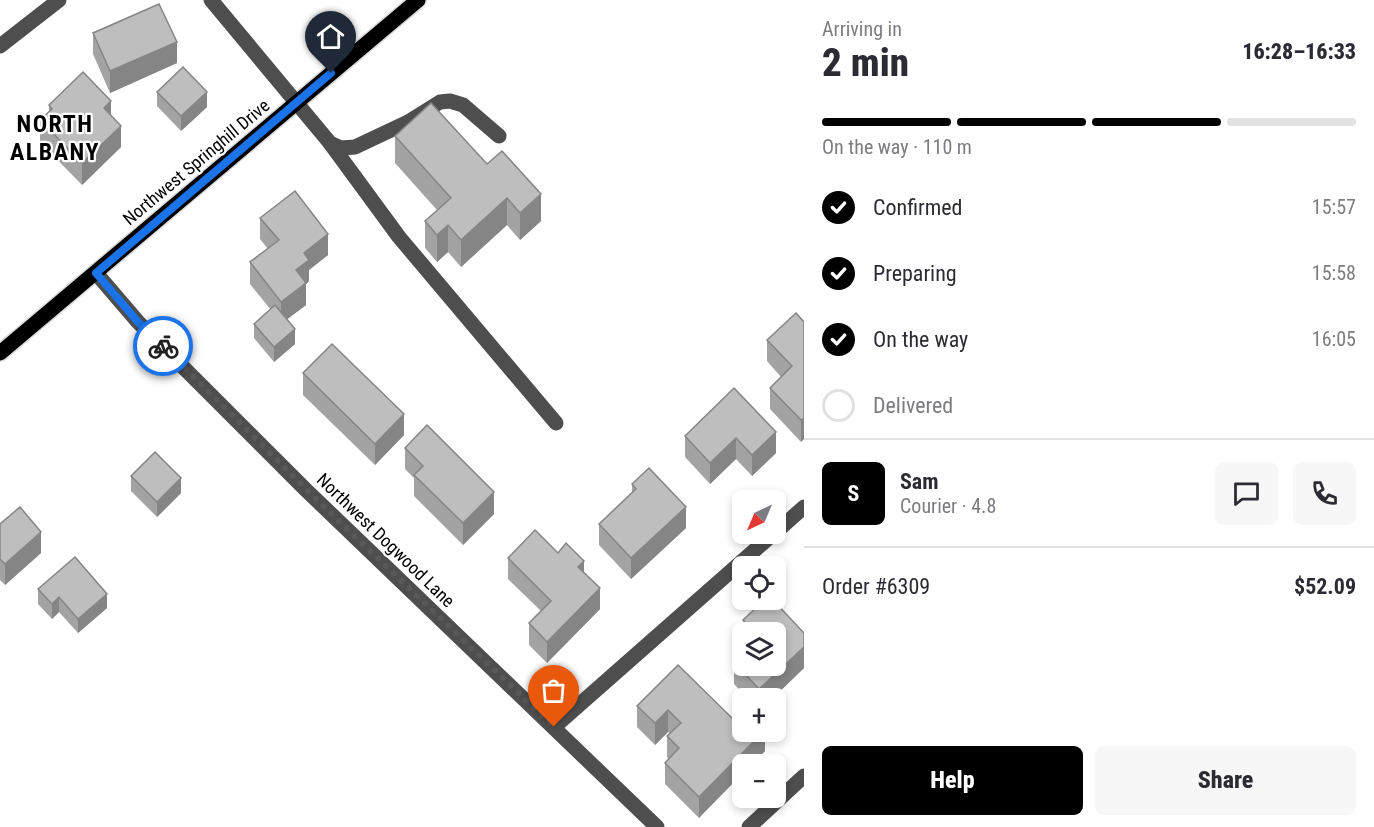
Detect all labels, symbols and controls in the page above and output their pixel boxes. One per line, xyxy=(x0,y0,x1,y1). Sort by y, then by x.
pin xyxy=(305,11,356,73)
text: Arriving in xyxy=(822,17,902,41)
icon: home xyxy=(314,20,347,53)
text: 16:28–16:33 xyxy=(1242,39,1356,64)
text: 2 min xyxy=(822,40,909,86)
street label: Northwest Springhill Drive xyxy=(119,95,273,229)
district label: NORTH ALBANY xyxy=(10,110,100,166)
text: On the way · 110 m xyxy=(822,135,972,159)
icon: check xyxy=(822,191,855,224)
text: Confirmed xyxy=(873,195,962,220)
text: 15:57 xyxy=(1312,195,1356,219)
icon: check xyxy=(822,257,855,290)
text: Preparing xyxy=(873,261,957,286)
text: 15:58 xyxy=(1312,261,1356,285)
courier xyxy=(133,316,193,376)
icon: check xyxy=(822,323,855,356)
text: On the way xyxy=(873,327,968,352)
text: 16:05 xyxy=(1312,327,1356,351)
icon: bike xyxy=(147,330,180,363)
text: Delivered xyxy=(873,393,953,418)
button: chat xyxy=(1215,462,1278,525)
button: phone xyxy=(1293,462,1356,525)
street label: Northwest Dogwood Lane xyxy=(313,469,459,611)
text: Sam xyxy=(900,469,939,494)
text: S xyxy=(848,481,859,506)
north arrow xyxy=(732,490,786,544)
map controls xyxy=(732,490,786,808)
text: Courier · 4.8 xyxy=(900,494,996,518)
button: locate xyxy=(732,556,786,610)
text: Order #6309 xyxy=(822,574,930,599)
text: $52.09 xyxy=(1294,574,1356,599)
button: layers xyxy=(732,622,786,676)
pin xyxy=(528,665,579,727)
icon: bag xyxy=(537,674,570,707)
button: + xyxy=(732,688,786,742)
button: Help xyxy=(822,746,1083,815)
button: Share xyxy=(1095,746,1356,815)
button: − xyxy=(732,754,786,808)

